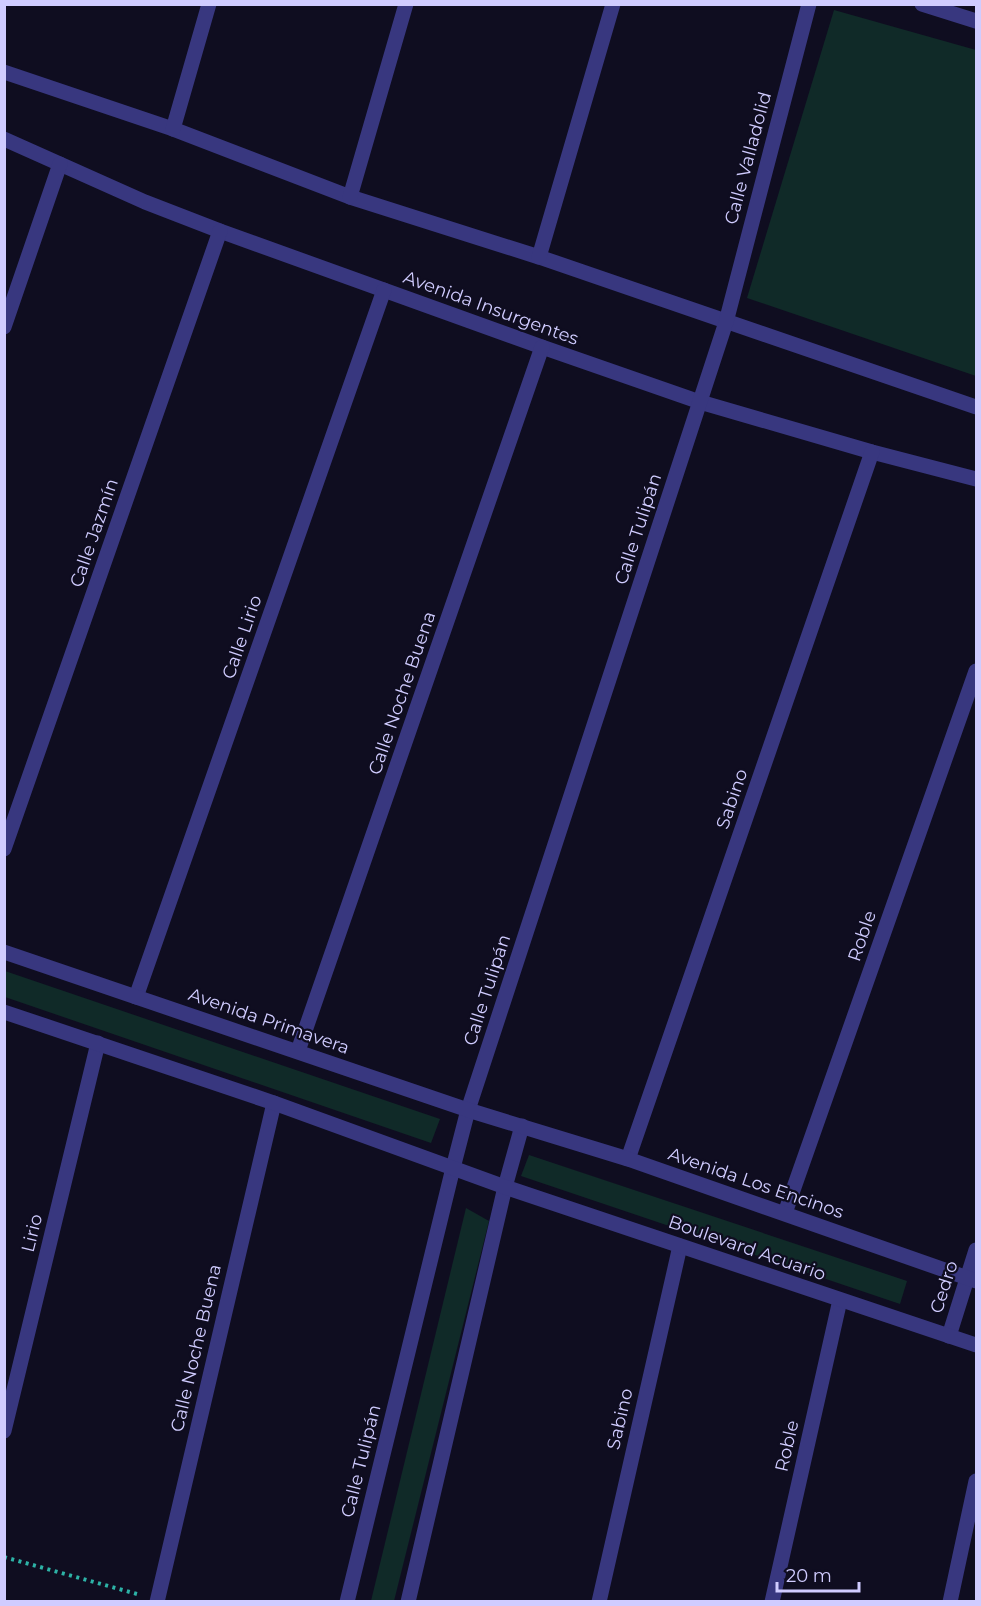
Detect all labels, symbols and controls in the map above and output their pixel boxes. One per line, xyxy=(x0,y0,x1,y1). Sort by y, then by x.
street label: Calle Valladolid xyxy=(720,89,776,227)
street label: Avenida Insurgentes xyxy=(400,266,582,350)
street label: Calle Tulipán xyxy=(610,471,666,587)
street label: Calle Jazmín xyxy=(65,476,123,590)
street label: Calle Lirio xyxy=(217,592,267,682)
street label: Calle Noche Buena xyxy=(364,608,440,778)
street label: Sabino xyxy=(711,766,753,832)
street label: Roble xyxy=(843,908,881,964)
street label: Calle Tulipán xyxy=(459,932,515,1048)
street label: Avenida Primavera xyxy=(186,983,352,1059)
street label: Avenida Los Encinos xyxy=(665,1143,847,1223)
street label: Boulevard Acuario xyxy=(665,1211,829,1285)
street label: Lirio xyxy=(17,1212,47,1254)
street label: Cedro xyxy=(925,1258,963,1316)
street label: Calle Noche Buena xyxy=(166,1262,226,1434)
street label: Sabino xyxy=(602,1386,638,1452)
street label: Calle Tulipán xyxy=(336,1402,386,1520)
street label: Roble xyxy=(770,1418,804,1474)
scale bar xyxy=(777,1555,860,1593)
text: 20 m xyxy=(786,1565,832,1587)

